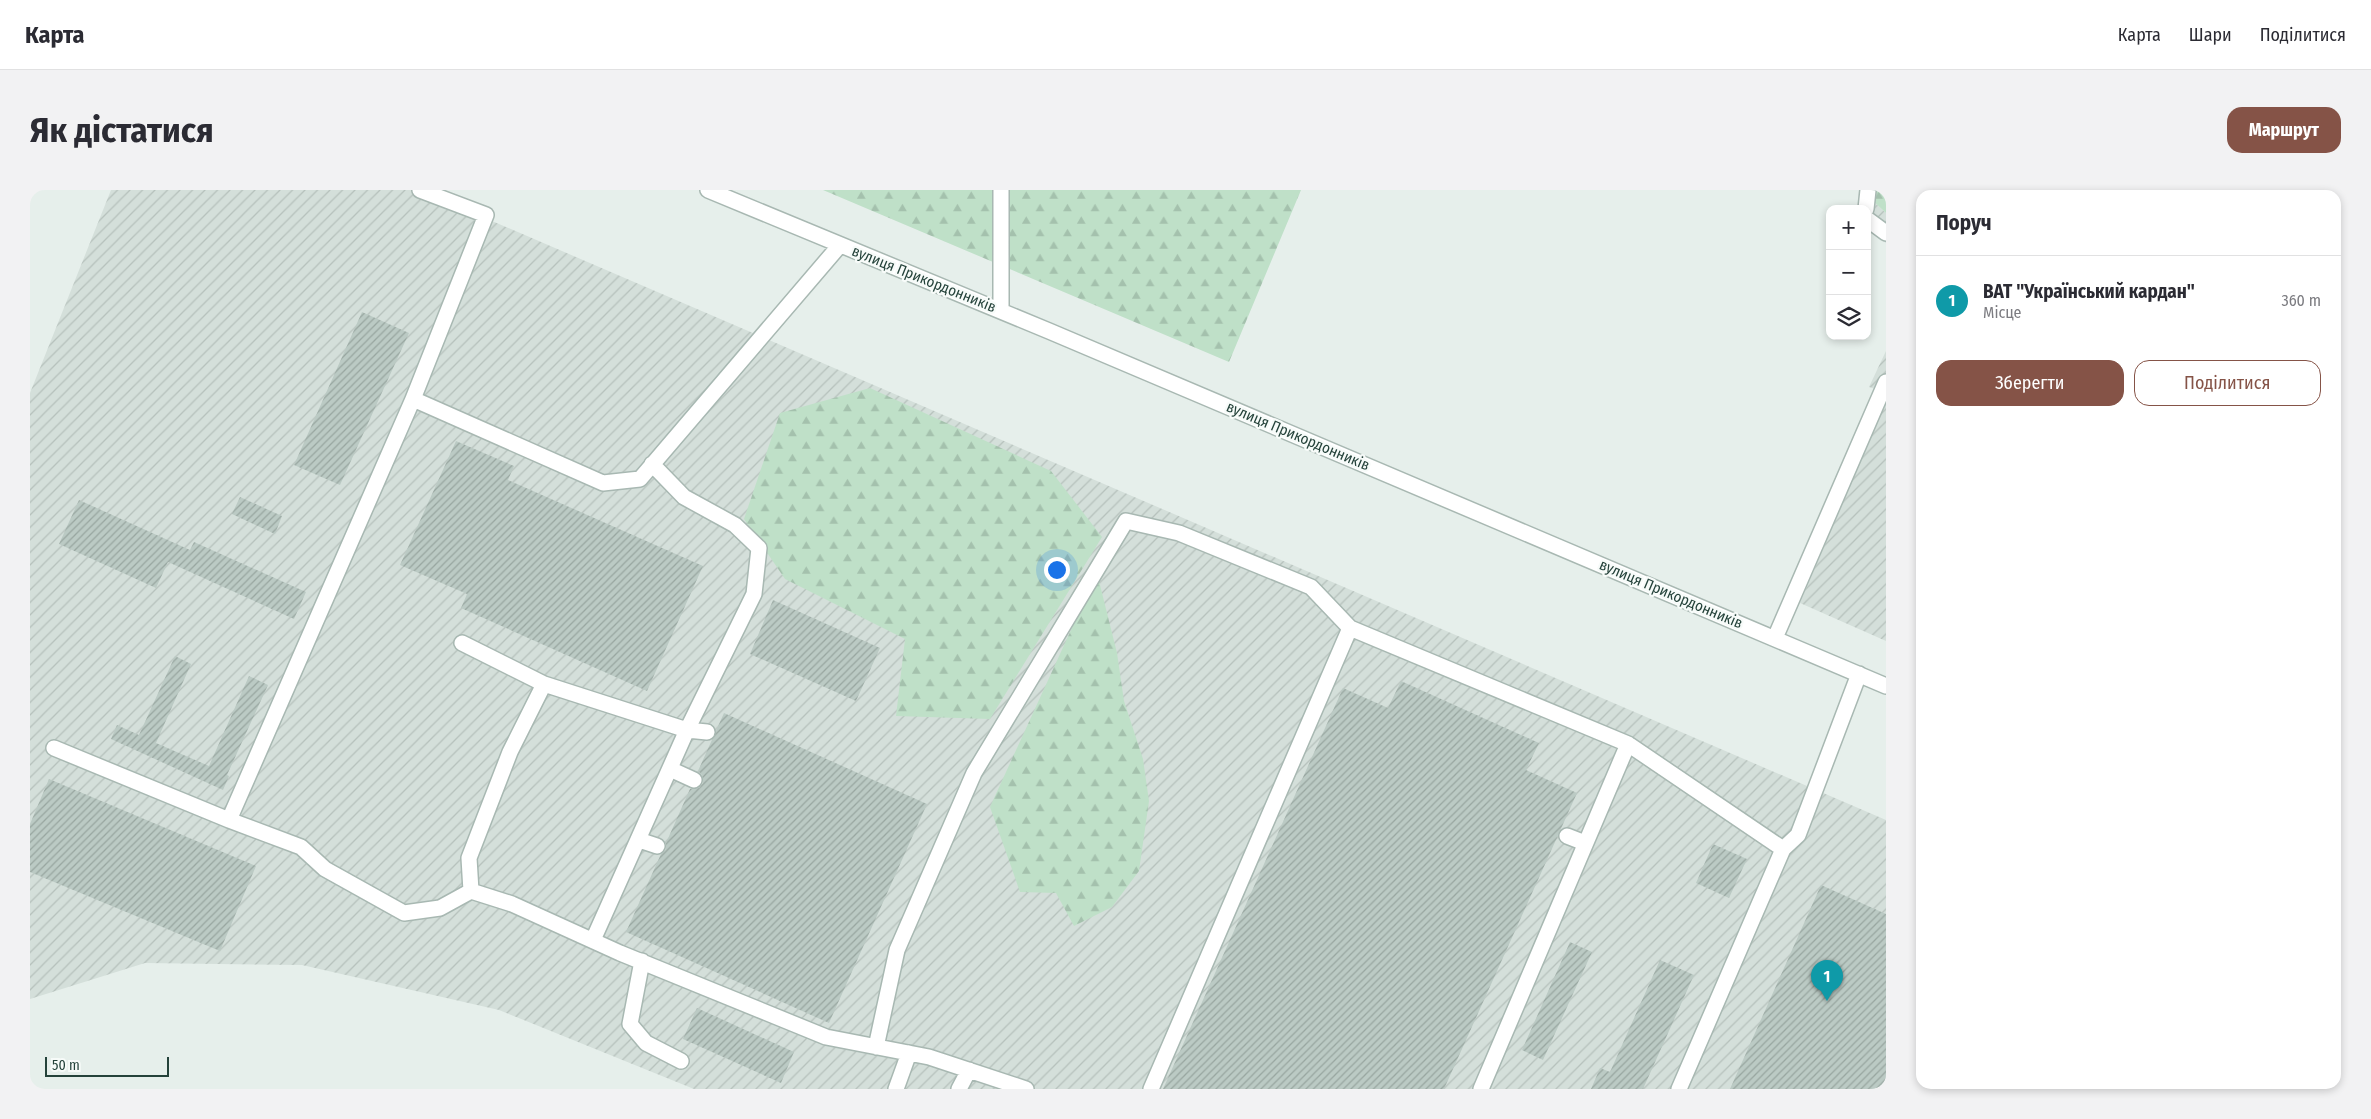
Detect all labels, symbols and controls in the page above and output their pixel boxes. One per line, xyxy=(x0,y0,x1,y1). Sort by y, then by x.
text: Карта xyxy=(25,21,84,49)
text: Карта xyxy=(2118,24,2161,46)
text: Шари xyxy=(2189,24,2232,46)
text: Поділитися xyxy=(2260,24,2346,46)
button: Маршрут xyxy=(2227,107,2341,153)
text: Як дістатися xyxy=(30,109,214,151)
map controls xyxy=(1826,205,1871,340)
button: + xyxy=(1826,205,1871,250)
text: Поруч xyxy=(1936,210,1992,236)
street label: вулиця Прикордонників xyxy=(849,242,999,316)
button: − xyxy=(1826,250,1871,295)
text: ВАТ "Український кардан" xyxy=(1983,280,2195,303)
text: 1 xyxy=(1949,291,1955,310)
text: 360 m xyxy=(2281,291,2321,310)
button: layers xyxy=(1826,295,1871,340)
text: Місце xyxy=(1983,303,2021,322)
button: Зберегти xyxy=(1936,360,2124,406)
button: Поділитися xyxy=(2134,360,2321,406)
street label: вулиця Прикордонників xyxy=(1224,398,1372,474)
street label: вулиця Прикордонників xyxy=(1597,556,1745,632)
your location xyxy=(1044,557,1070,583)
pin: 1 xyxy=(1811,960,1843,1001)
scale bar xyxy=(45,1054,169,1077)
text: 50 m xyxy=(52,1057,80,1074)

